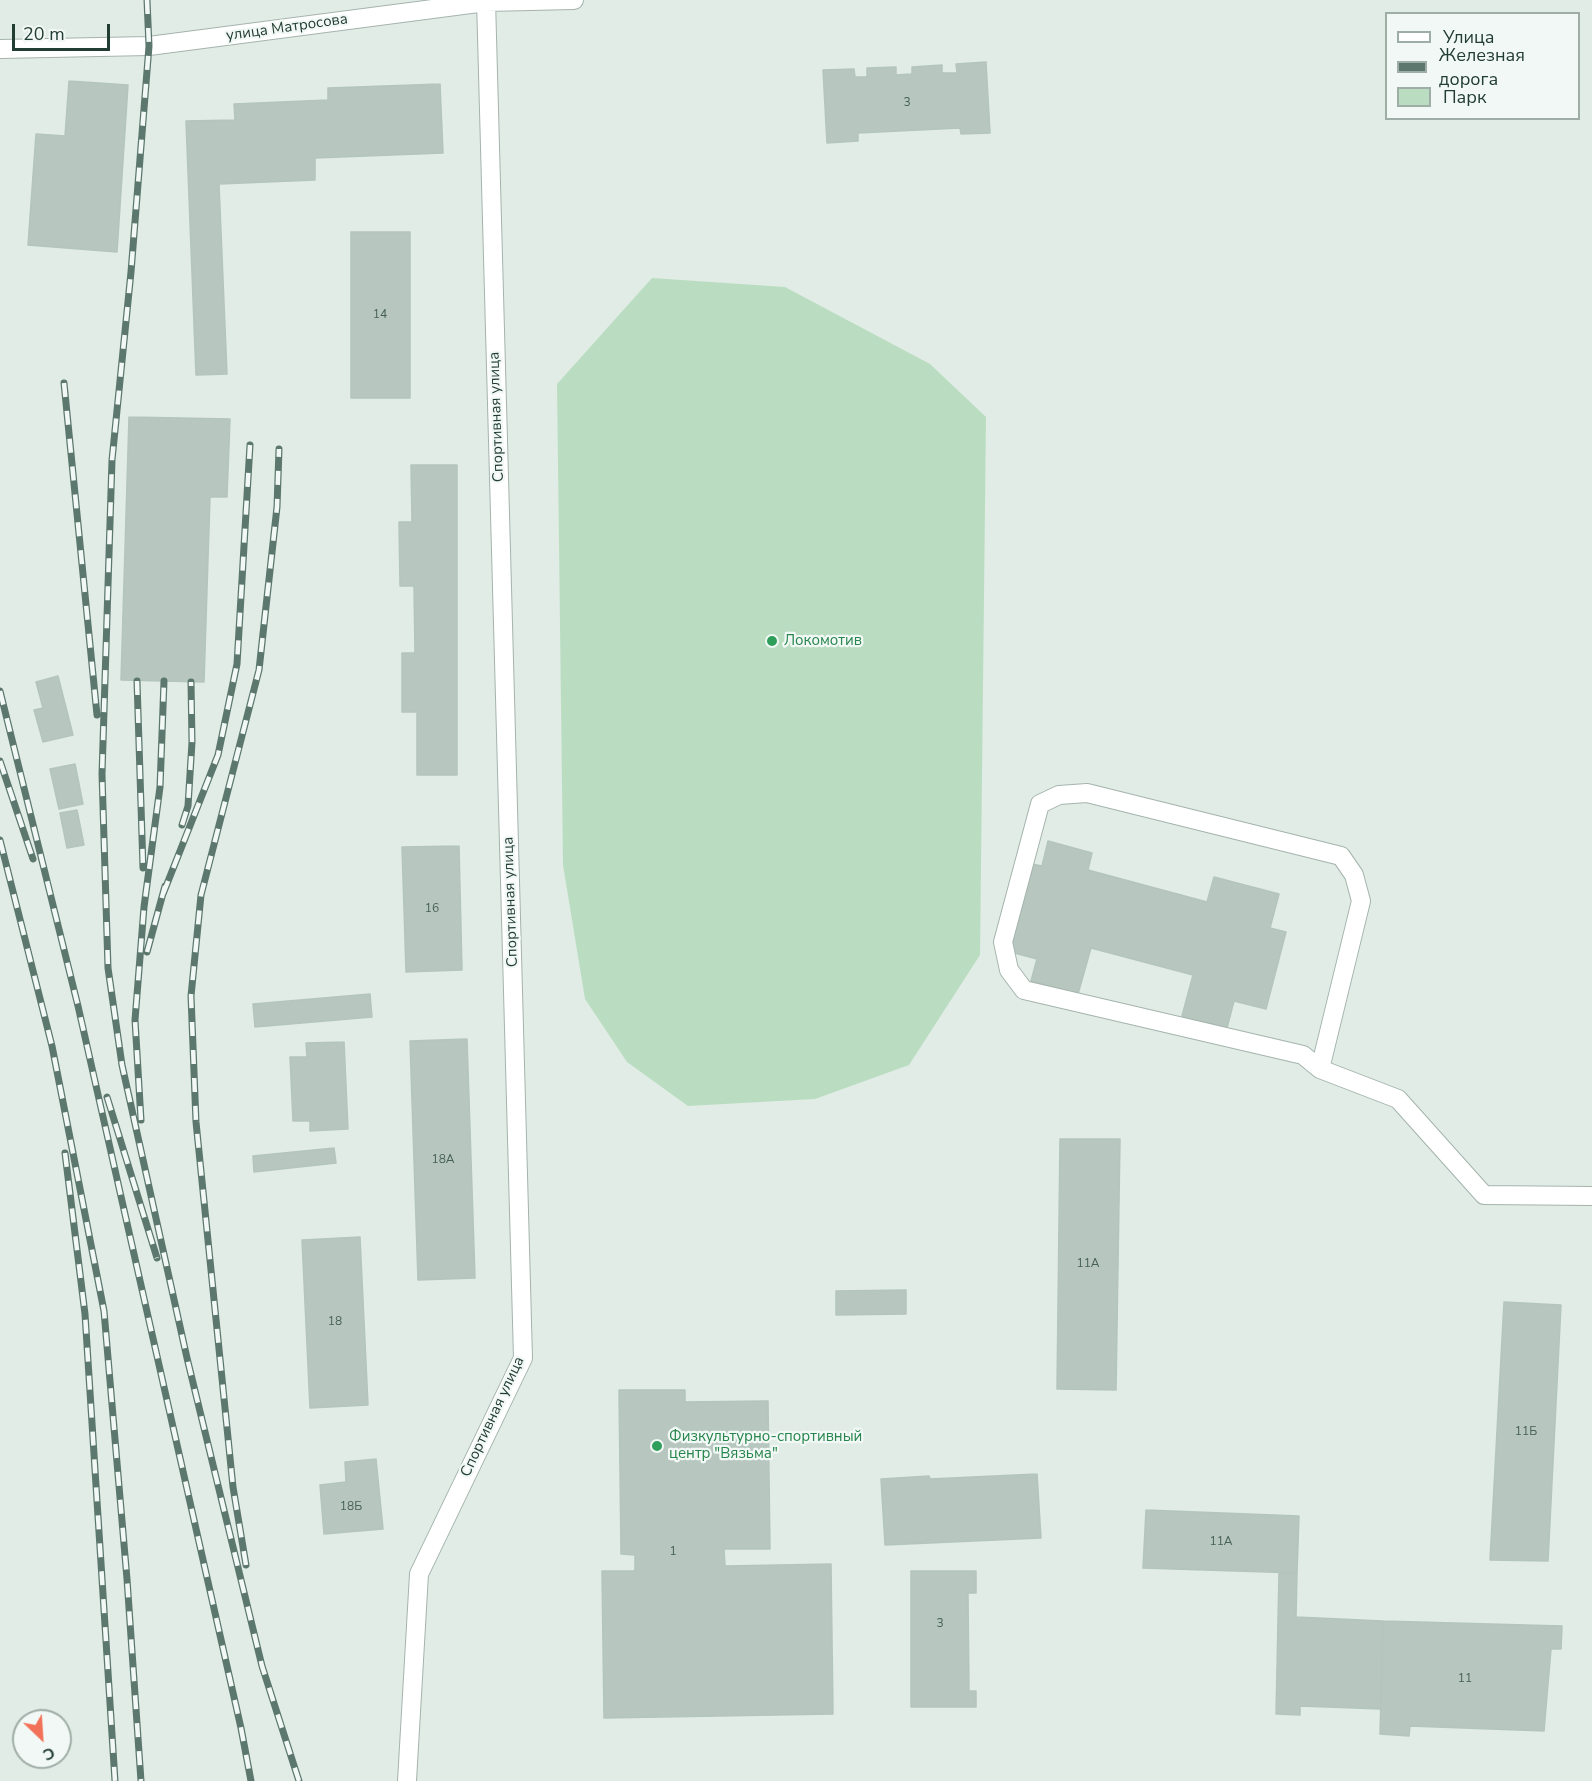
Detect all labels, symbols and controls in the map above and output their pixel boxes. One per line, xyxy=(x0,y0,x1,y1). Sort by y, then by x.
street label: улица Матросова xyxy=(225,11,349,45)
scale bar xyxy=(15,12,112,50)
legend xyxy=(1385,12,1580,120)
text: 20 m xyxy=(23,22,65,46)
text: Улица xyxy=(1443,25,1494,49)
text: Железная дорога xyxy=(1439,43,1525,91)
text: Парк xyxy=(1443,85,1486,109)
house number: 3 xyxy=(903,96,911,110)
house number: 14 xyxy=(373,308,387,322)
street label: Спортивная улица xyxy=(486,351,508,483)
place label: Локомотив xyxy=(784,632,862,650)
marker: Локомотив xyxy=(765,634,779,648)
street label: Спортивная улица xyxy=(500,836,522,968)
house number: 16 xyxy=(425,902,439,916)
house number: 18А xyxy=(431,1153,455,1167)
house number: 11А xyxy=(1076,1257,1100,1271)
house number: 18 xyxy=(328,1315,342,1329)
street label: Спортивная улица xyxy=(457,1354,529,1480)
house number: 11Б xyxy=(1515,1425,1537,1439)
place label: Физкультурно-спортивный центр "Вязьма" xyxy=(669,1428,862,1463)
marker: Физкультурно-спортивный центр "Вязьма" xyxy=(650,1439,664,1453)
house number: 18Б xyxy=(340,1500,362,1514)
house number: 11А xyxy=(1209,1535,1233,1549)
house number: 1 xyxy=(669,1545,677,1559)
house number: 3 xyxy=(936,1617,944,1631)
house number: 11 xyxy=(1458,1672,1472,1686)
north arrow xyxy=(12,1709,72,1769)
text: С xyxy=(39,1741,58,1766)

